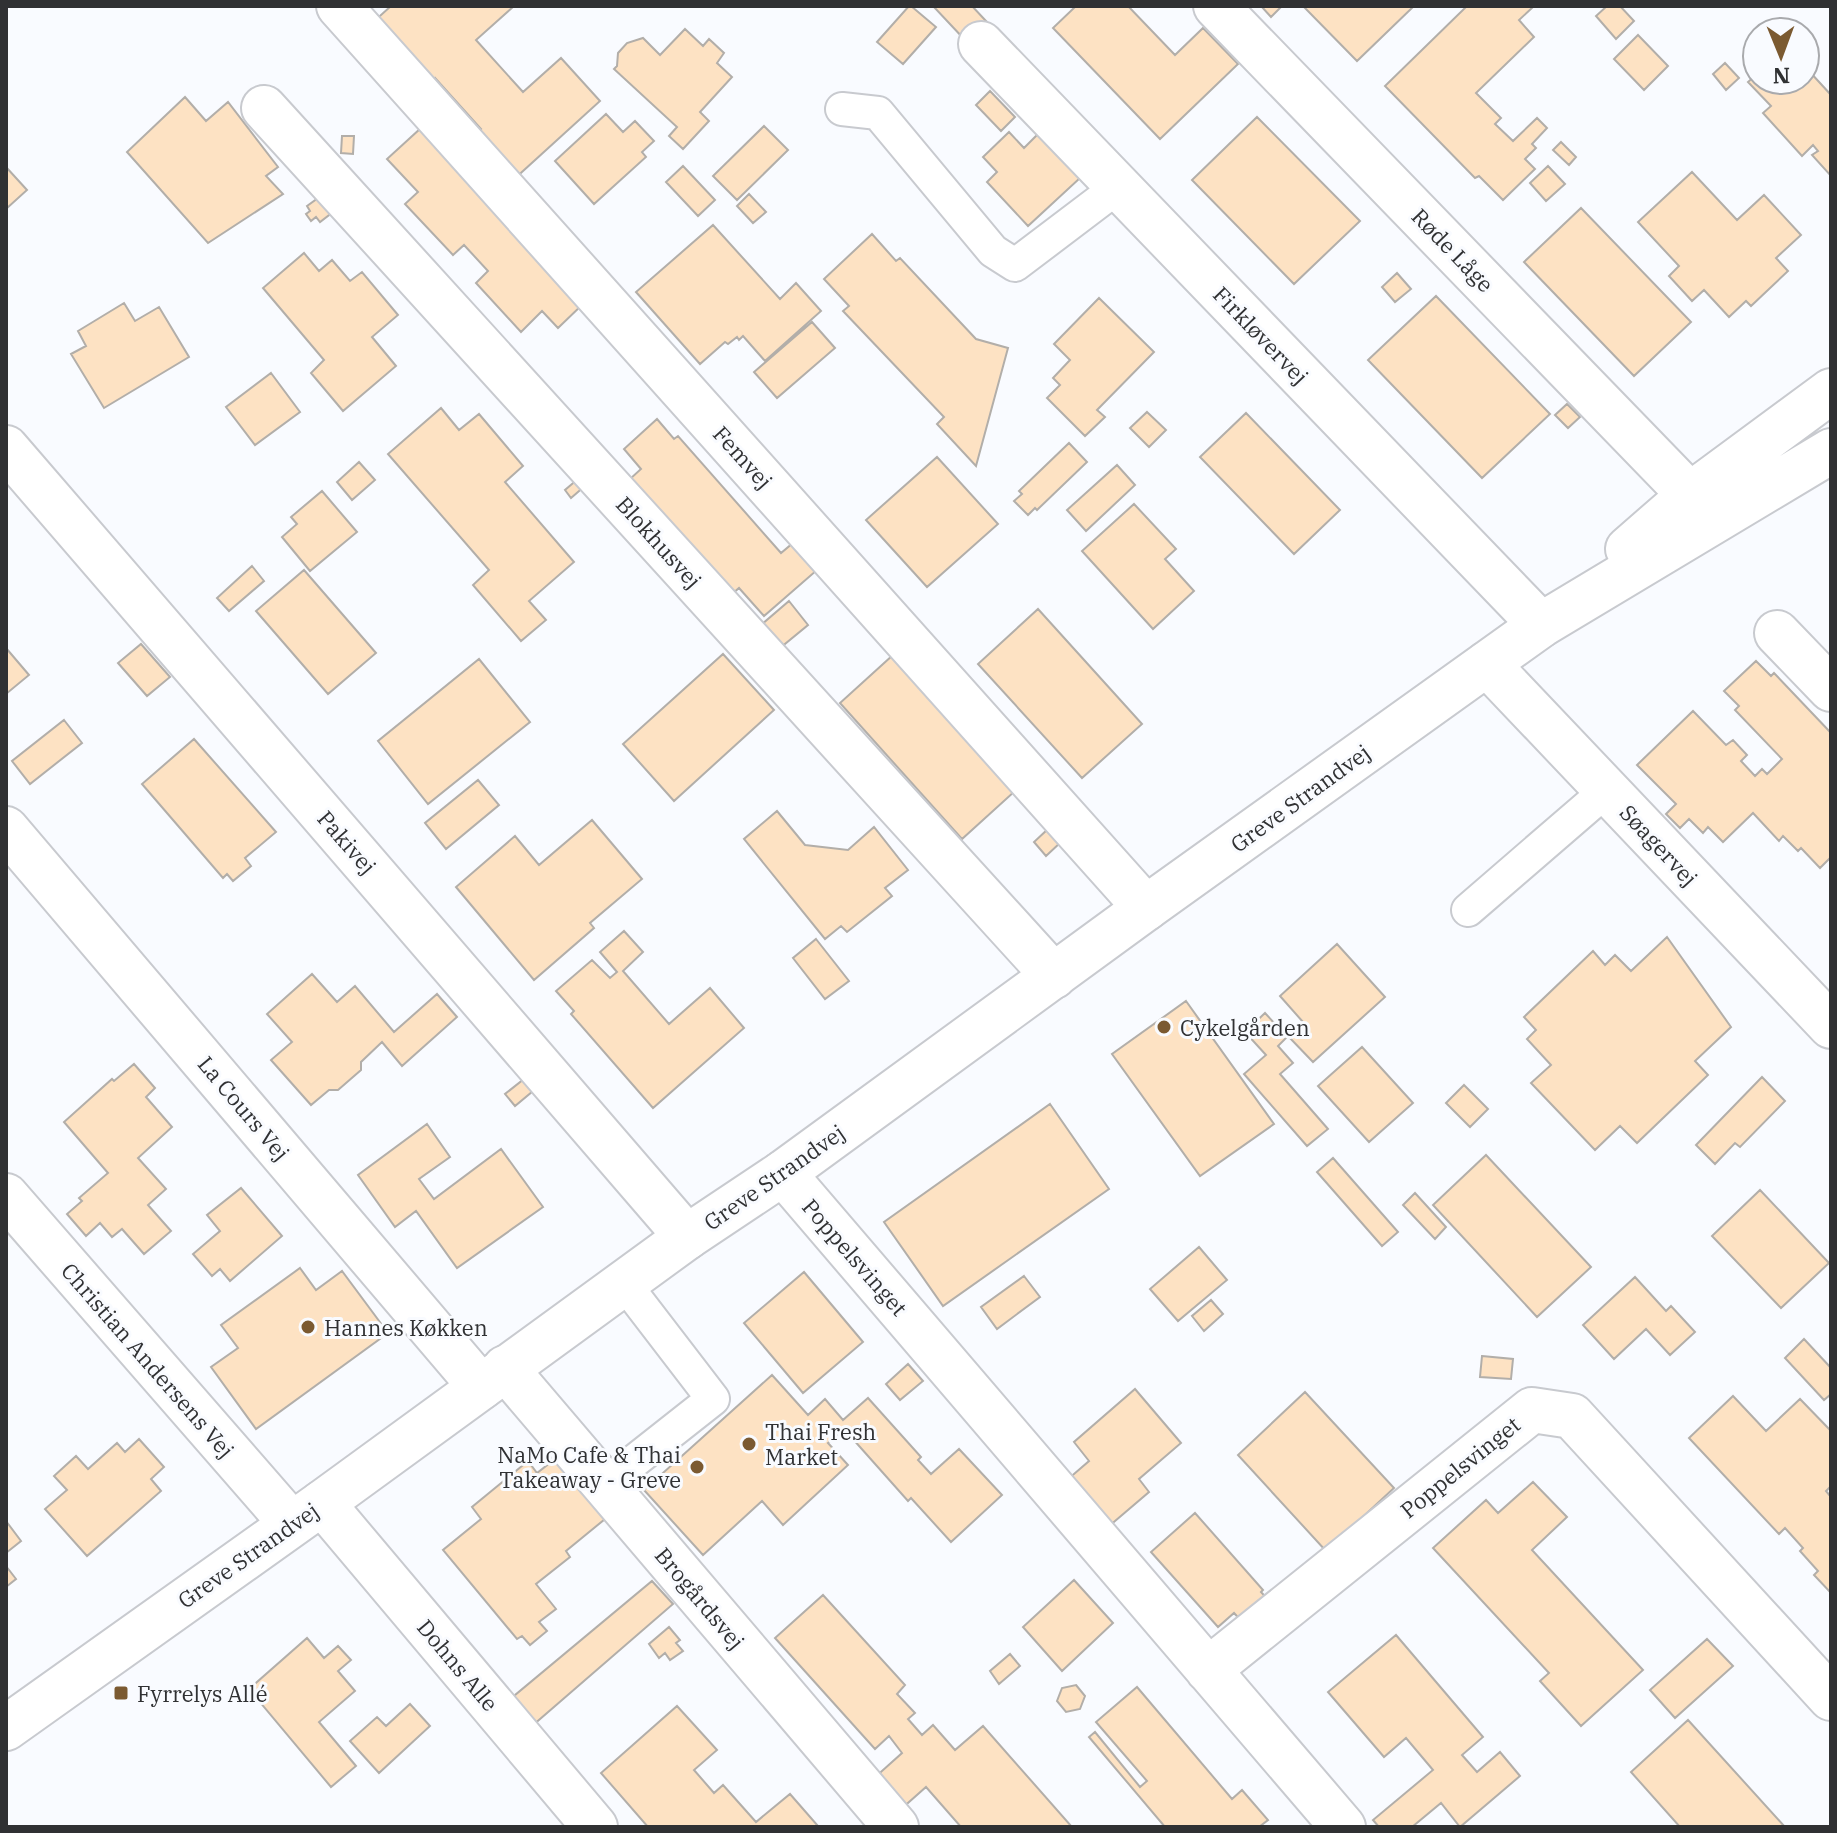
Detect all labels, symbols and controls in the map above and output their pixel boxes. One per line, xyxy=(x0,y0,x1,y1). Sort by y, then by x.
north arrow xyxy=(1741,16,1821,96)
text: N xyxy=(1772,62,1790,91)
street label: Røde Låge xyxy=(1406,202,1500,298)
street label: Firkløvervej xyxy=(1207,280,1315,390)
street label: Femvej xyxy=(707,419,779,495)
street label: Blokhusvej xyxy=(610,490,708,594)
street label: Greve Strandvej xyxy=(1224,738,1376,858)
street label: Søagervej xyxy=(1614,798,1704,892)
street label: Pakivej xyxy=(311,804,383,880)
place label: Cykelgården xyxy=(1180,1013,1310,1042)
marker: Cykelgården xyxy=(1155,1018,1173,1036)
street label: La Cours Vej xyxy=(192,1050,296,1166)
street label: Greve Strandvej xyxy=(698,1118,850,1236)
street label: Poppelsvinget xyxy=(796,1192,914,1322)
street label: Christian Andersens Vej xyxy=(55,1256,241,1464)
place label: Hannes Køkken xyxy=(324,1313,488,1342)
marker: Hannes Køkken xyxy=(299,1318,317,1336)
street label: Poppelsvinget xyxy=(1394,1410,1526,1524)
place label: Thai Fresh Market xyxy=(765,1417,876,1471)
marker: Thai Fresh Market xyxy=(740,1435,758,1453)
place label: NaMo Cafe & Thai Takeaway - Greve xyxy=(497,1440,681,1494)
marker: NaMo Cafe & Thai Takeaway - Greve xyxy=(688,1458,706,1476)
street label: Greve Strandvej xyxy=(172,1496,324,1614)
street label: Brogårdsvej xyxy=(649,1541,751,1655)
street label: Dohns Alle xyxy=(411,1613,505,1717)
place label: Fyrrelys Allé xyxy=(137,1679,267,1708)
marker: Fyrrelys Allé xyxy=(112,1684,130,1702)

